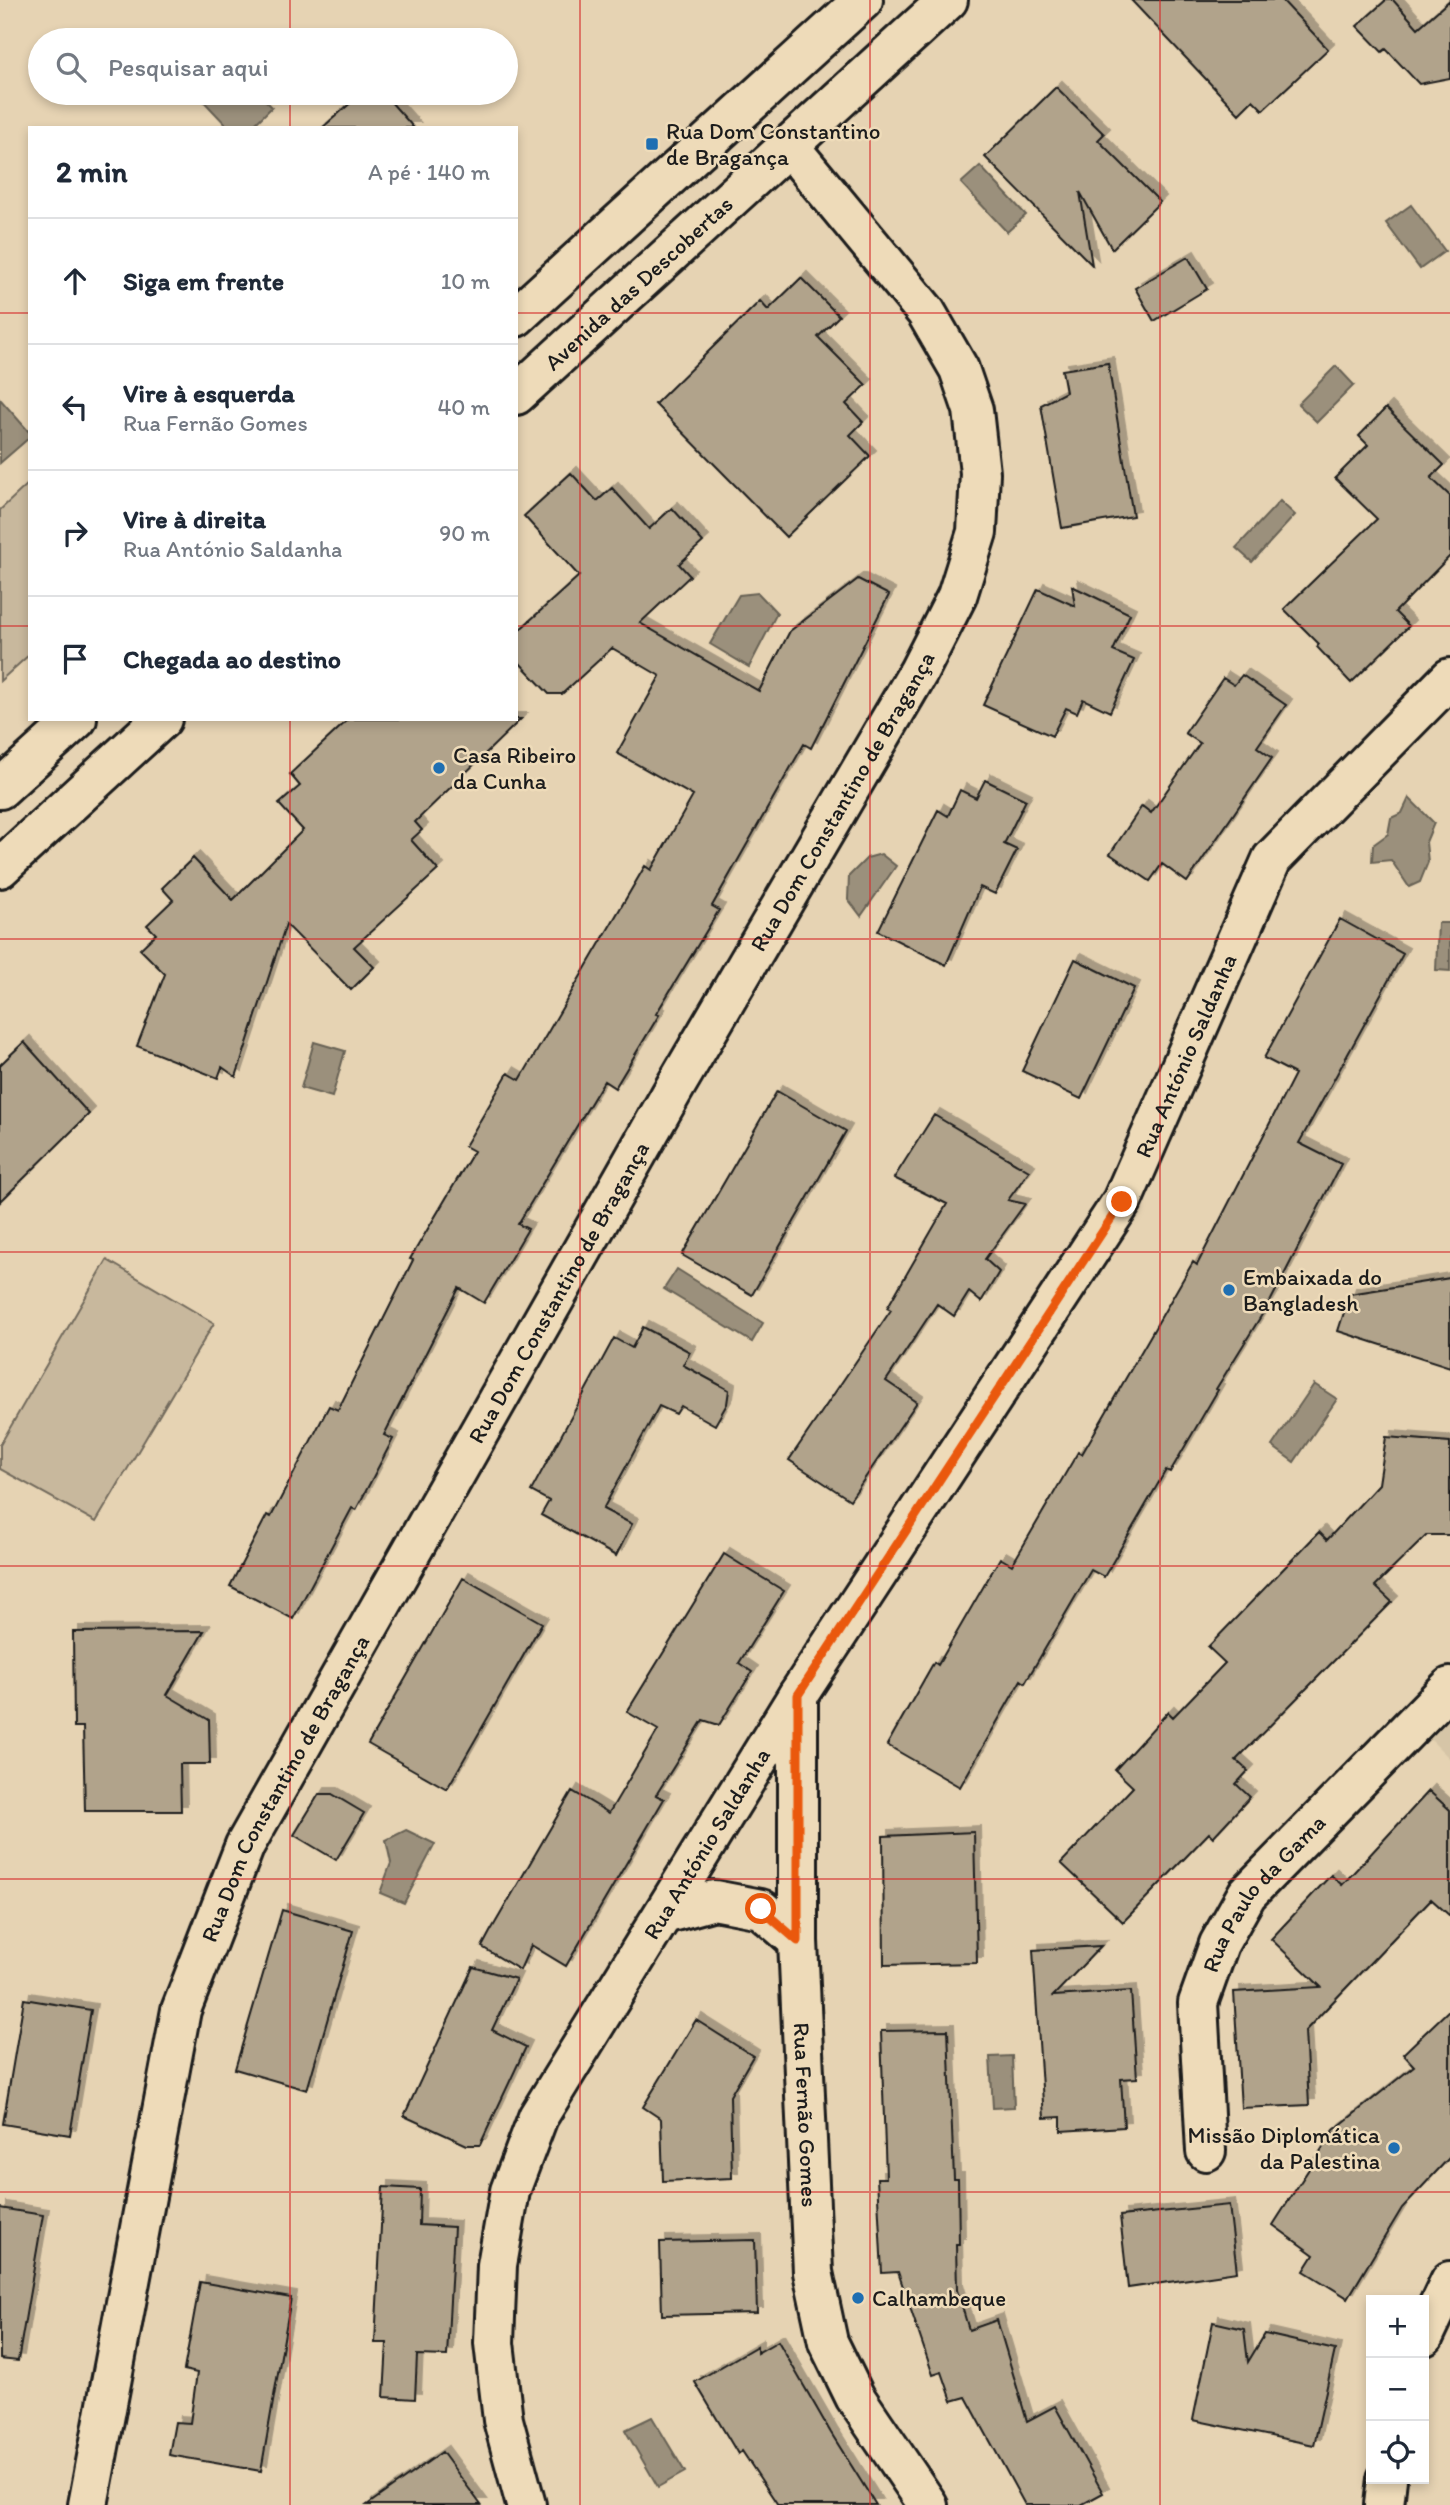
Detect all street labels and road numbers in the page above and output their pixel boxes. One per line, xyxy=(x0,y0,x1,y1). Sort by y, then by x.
street label: Avenida das Descobertas xyxy=(539,190,738,376)
street label: Rua Dom Constantino de Bragança xyxy=(744,647,940,956)
street label: Rua António Saldanha xyxy=(1129,950,1243,1162)
street label: Rua Dom Constantino de Bragança xyxy=(462,1137,655,1448)
street label: Rua Dom Constantino de Bragança xyxy=(195,1630,375,1946)
street label: Rua António Saldanha xyxy=(637,1743,776,1944)
street label: Rua Paulo da Gama xyxy=(1196,1808,1331,1976)
street label: Rua Fernão Gomes xyxy=(788,2022,824,2208)

